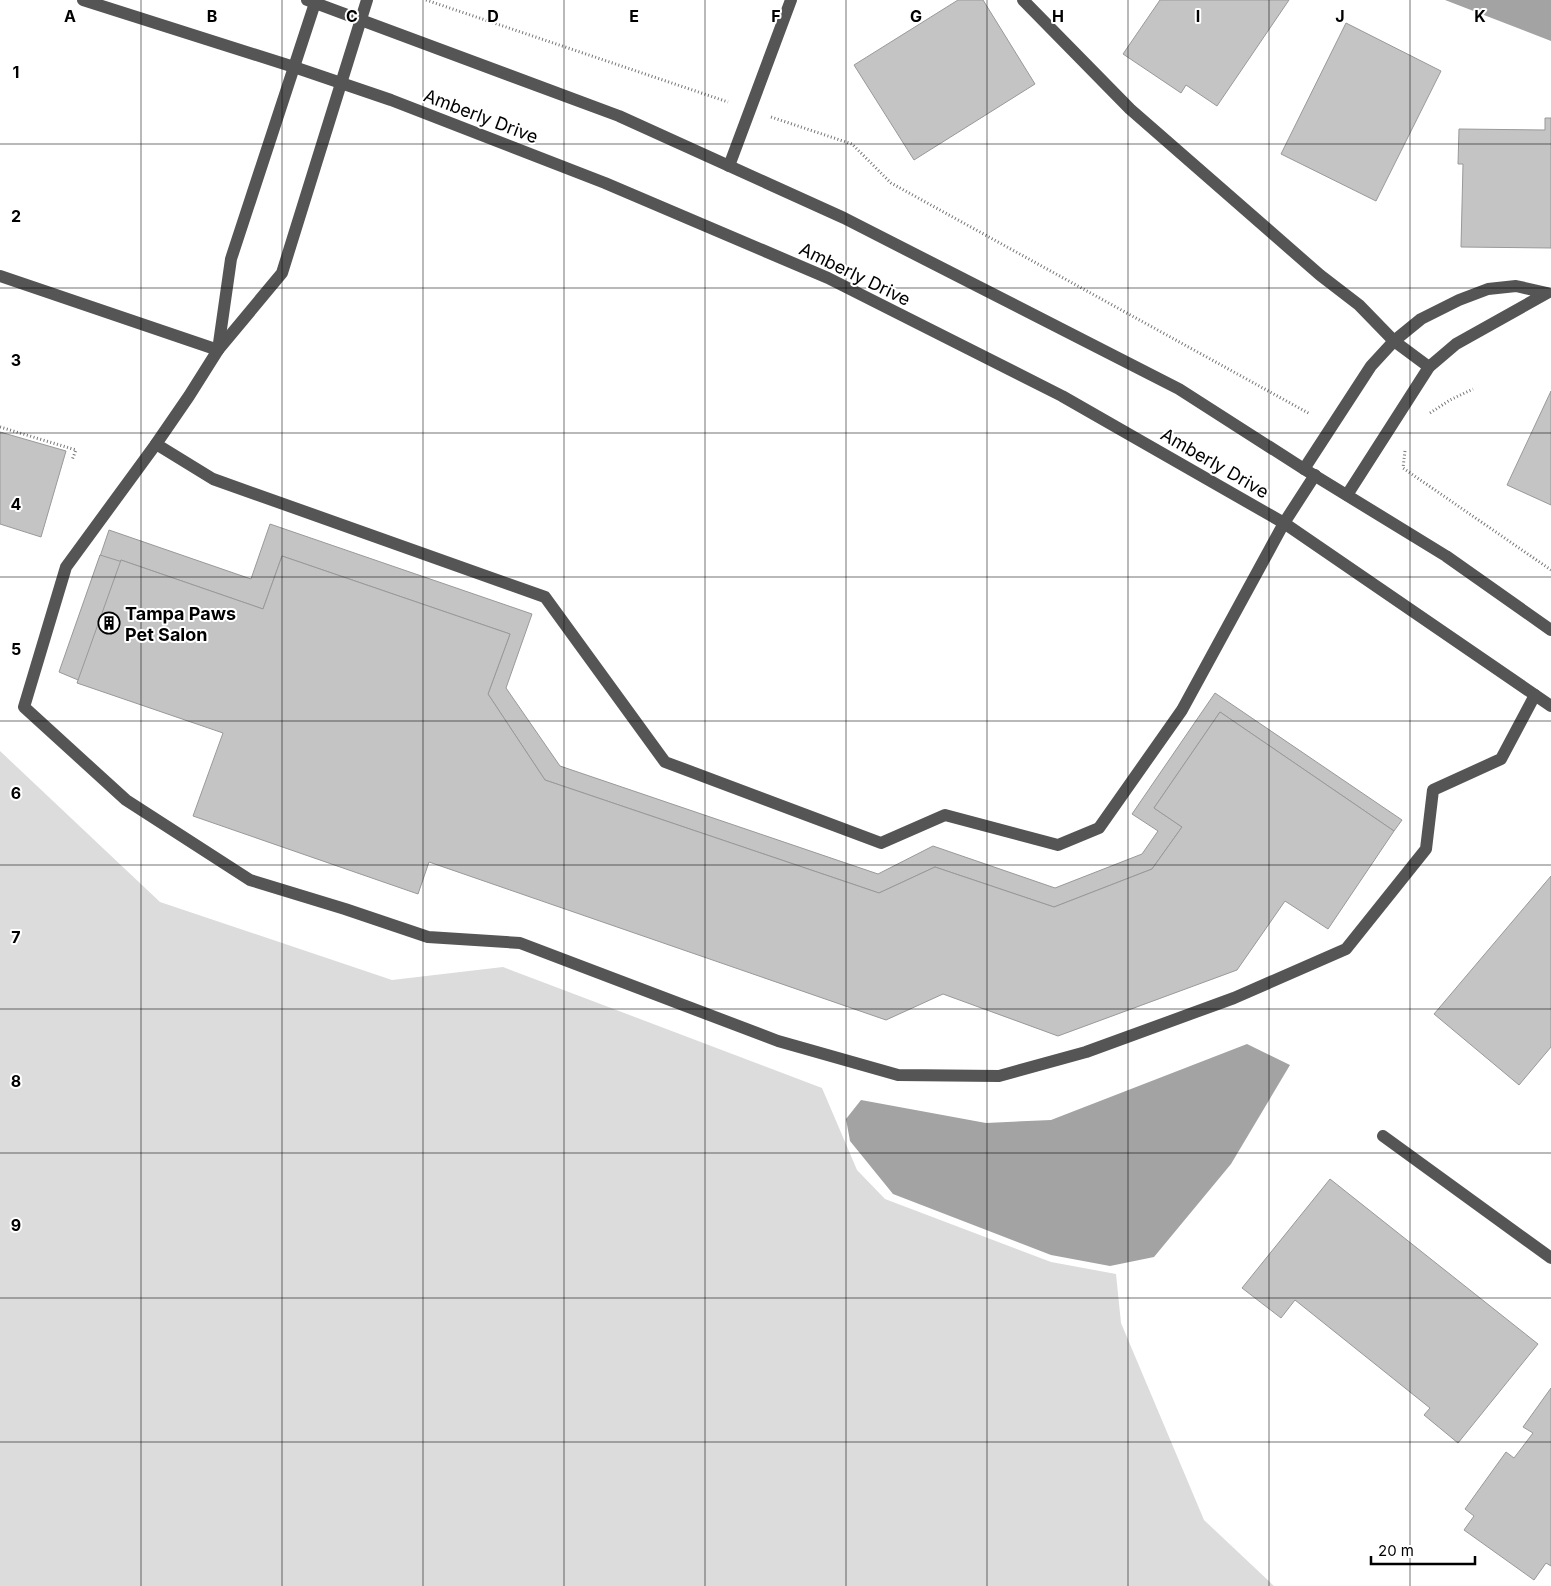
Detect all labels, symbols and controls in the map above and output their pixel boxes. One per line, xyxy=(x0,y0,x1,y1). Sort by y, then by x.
text: A xyxy=(64,6,76,26)
text: B xyxy=(207,6,217,26)
text: C xyxy=(346,6,358,26)
text: D xyxy=(487,6,499,26)
text: E xyxy=(629,6,639,26)
text: F xyxy=(771,6,781,26)
text: G xyxy=(910,6,922,26)
text: H xyxy=(1052,6,1064,26)
text: I xyxy=(1196,6,1200,26)
text: J xyxy=(1335,6,1345,26)
text: K xyxy=(1474,6,1486,26)
text: 1 xyxy=(13,62,19,82)
street label: Amberly Drive xyxy=(421,85,541,147)
text: 2 xyxy=(11,206,21,226)
street label: Amberly Drive xyxy=(796,238,914,310)
text: 3 xyxy=(11,350,21,370)
street label: Amberly Drive xyxy=(1157,424,1273,502)
text: 4 xyxy=(11,494,22,514)
place label: Tampa Paws Pet Salon xyxy=(125,603,236,645)
building icon: Tampa Paws Pet Salon xyxy=(97,611,121,635)
text: 5 xyxy=(11,639,21,659)
text: 6 xyxy=(11,783,21,803)
text: 7 xyxy=(11,927,21,947)
text: 8 xyxy=(11,1071,21,1091)
text: 9 xyxy=(11,1215,21,1235)
scale bar xyxy=(1371,1534,1475,1566)
text: 20 m xyxy=(1378,1541,1414,1560)

